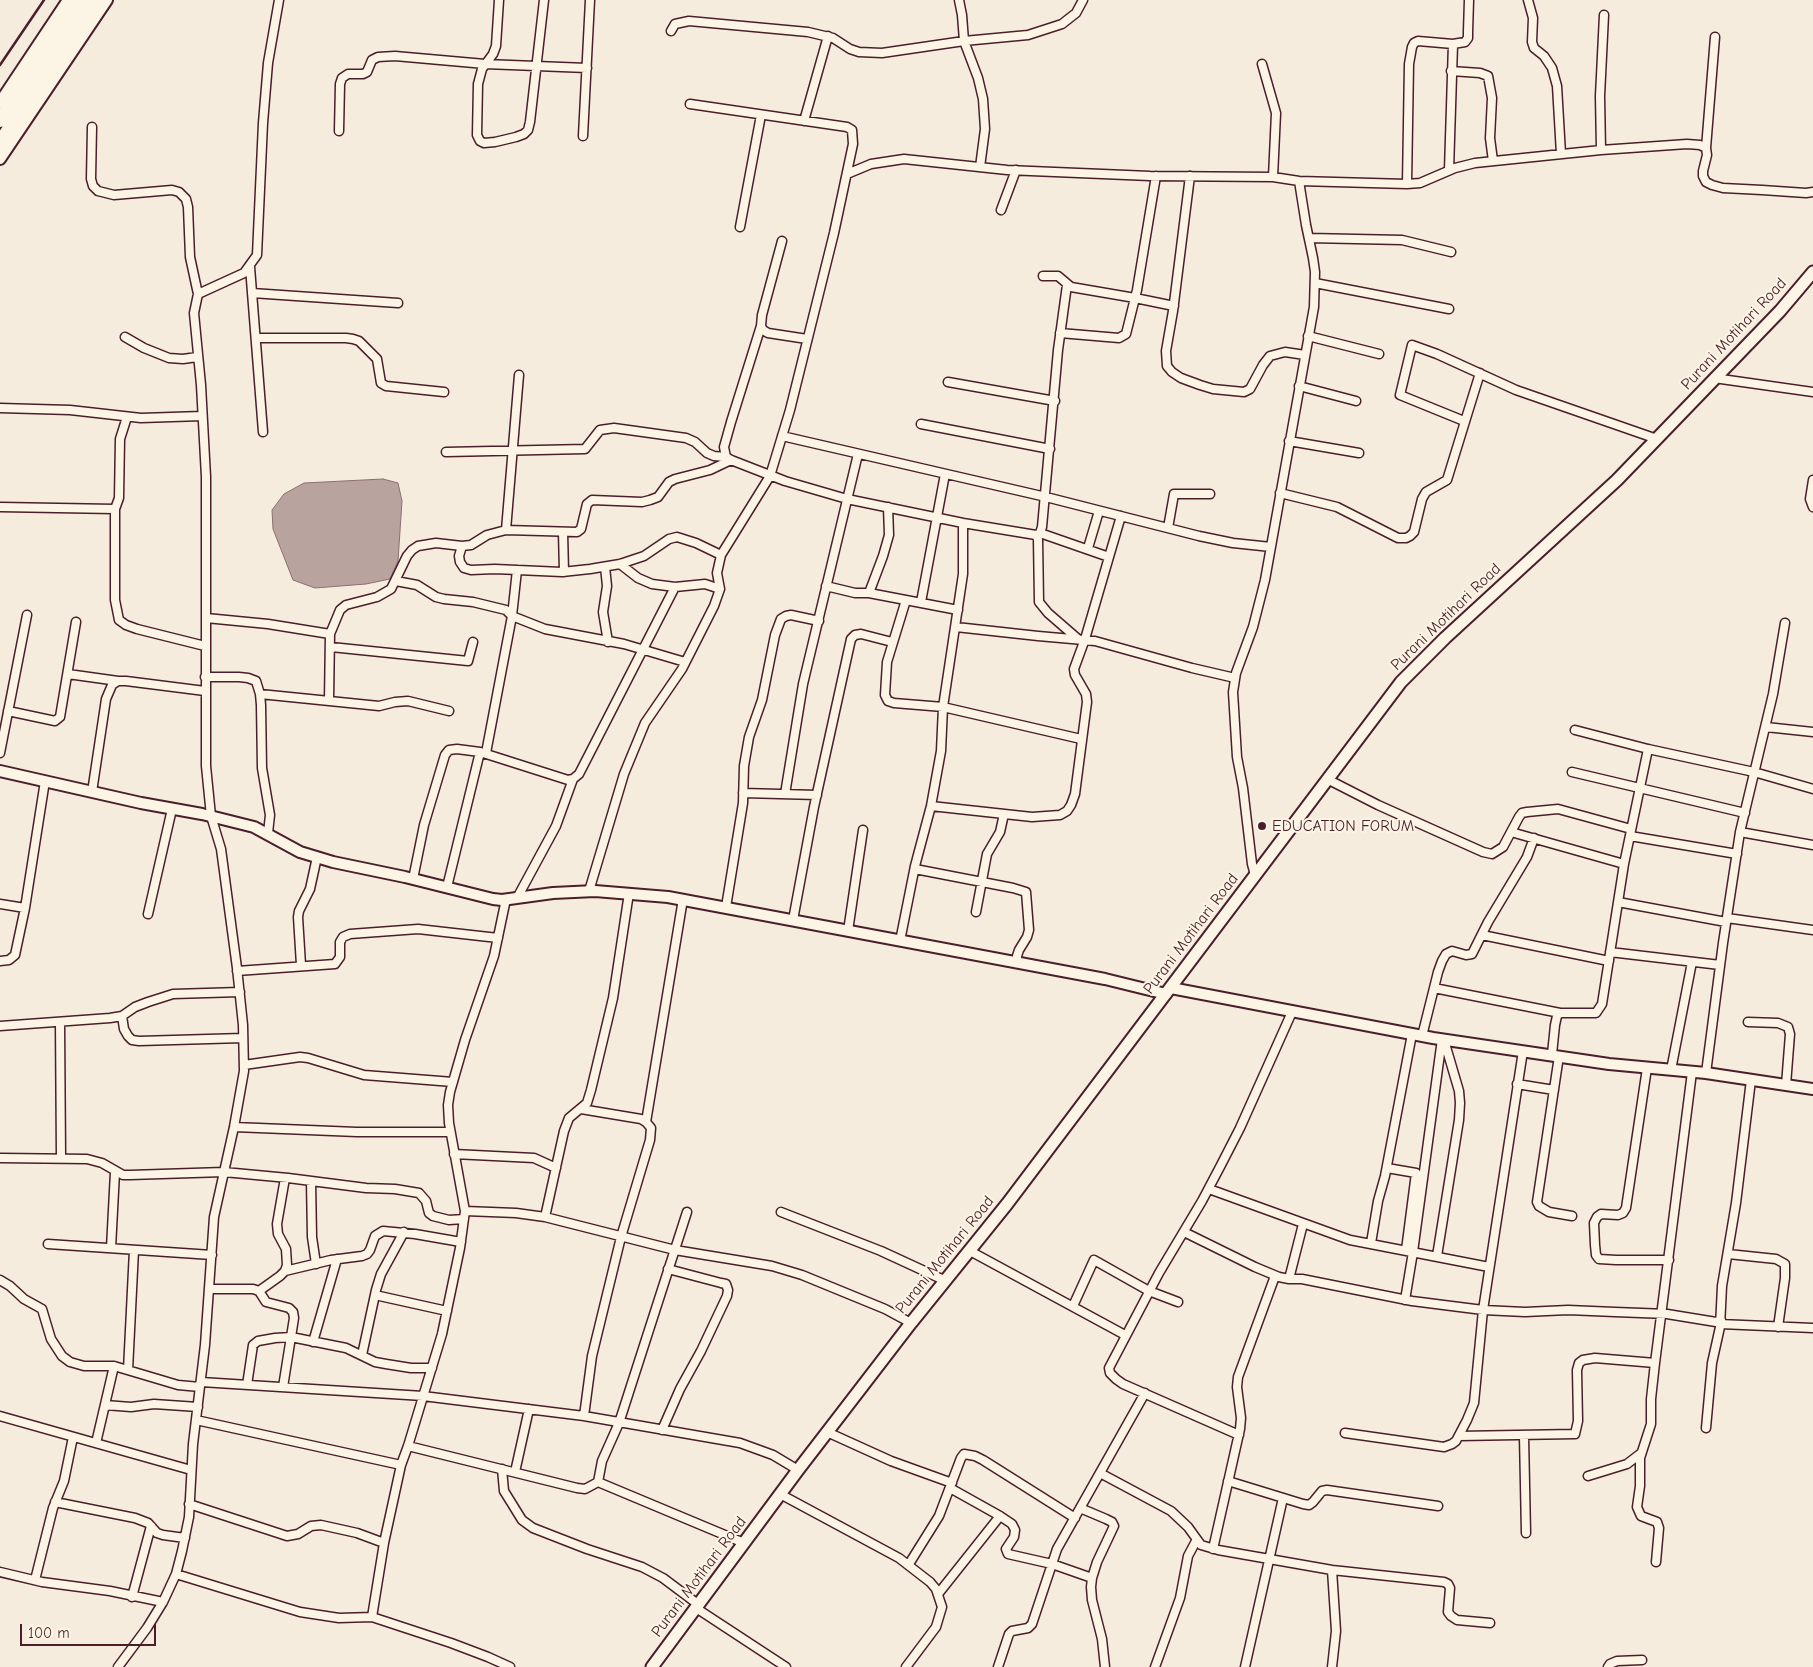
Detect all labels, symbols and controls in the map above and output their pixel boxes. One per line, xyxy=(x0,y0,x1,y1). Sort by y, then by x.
street label: Purani Motihari Road xyxy=(1677,274,1791,394)
street label: Purani Motihari Road xyxy=(1387,559,1505,675)
place label: EDUCATION FORUM xyxy=(1272,816,1414,836)
marker: EDUCATION FORUM xyxy=(1256,820,1268,832)
street label: Purani Motihari Road xyxy=(1139,870,1243,998)
street label: Purani Motihari Road xyxy=(892,1192,998,1318)
street label: Purani Motihari Road xyxy=(647,1513,751,1641)
scale bar xyxy=(22,1614,159,1646)
text: 100 m xyxy=(28,1624,70,1642)

